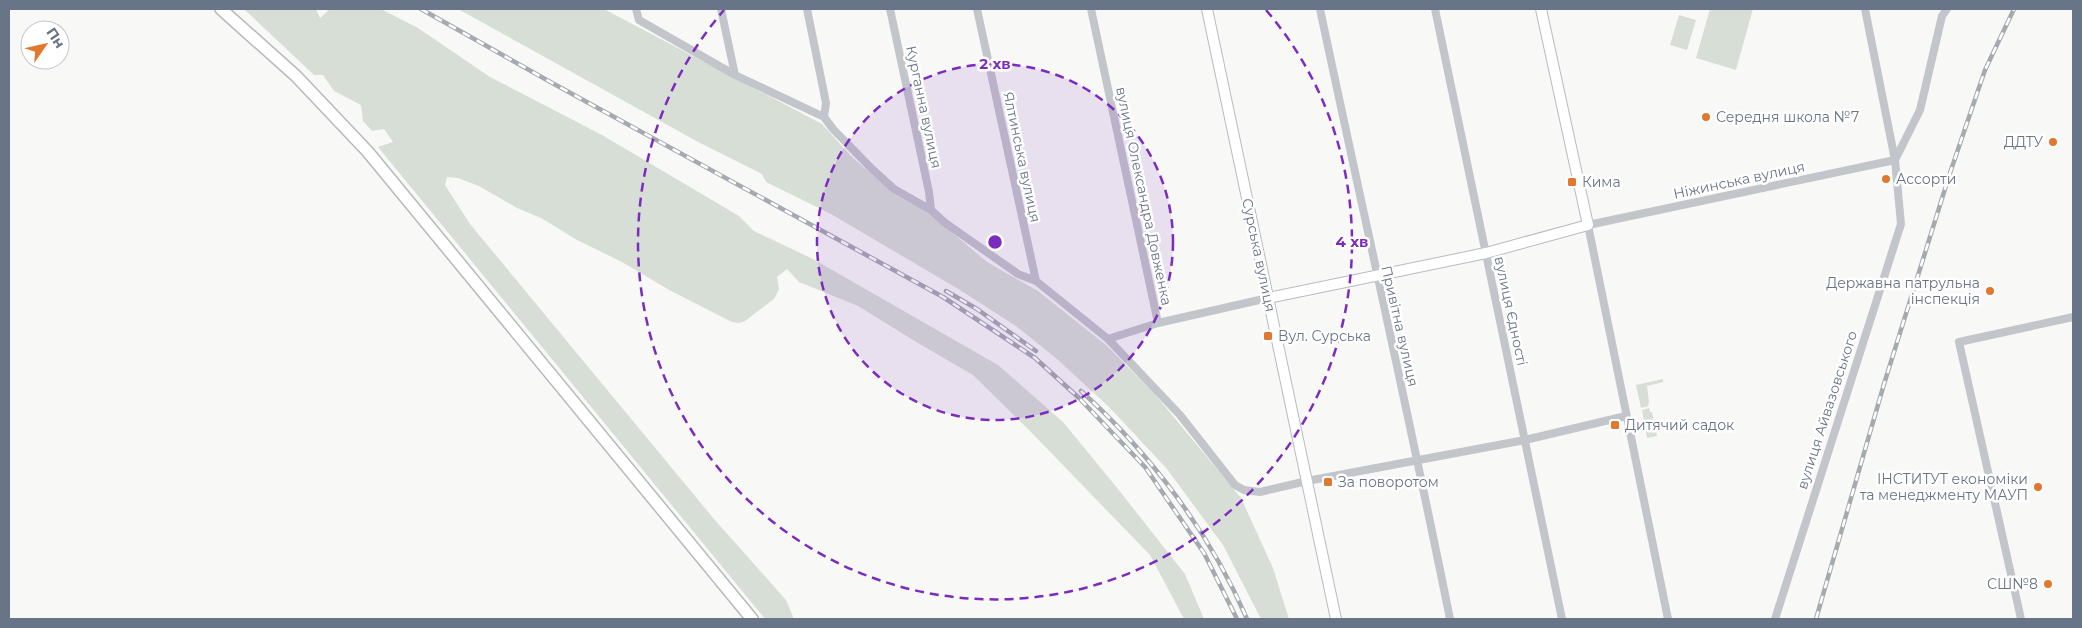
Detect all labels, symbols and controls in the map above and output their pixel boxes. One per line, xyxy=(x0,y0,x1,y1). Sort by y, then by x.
north arrow xyxy=(20,20,70,70)
text: Пн xyxy=(42,24,69,52)
street label: Курганна вулиця xyxy=(902,44,946,170)
text: 2 хв xyxy=(979,54,1011,73)
street label: вулиця Олександра Довженка xyxy=(1112,85,1176,307)
street label: Ялтинська вулиця xyxy=(999,90,1045,224)
place label: Середня школа №7 xyxy=(1716,108,1859,126)
marker: Середня школа №7 xyxy=(1700,111,1712,123)
place label: ДДТУ xyxy=(2004,133,2043,151)
marker: ДДТУ xyxy=(2047,136,2059,148)
street label: Ніжинська вулиця xyxy=(1672,157,1806,203)
place label: Ассорти xyxy=(1896,170,1956,188)
place label: Кима xyxy=(1582,173,1621,191)
marker: Ассорти xyxy=(1880,173,1892,185)
marker: Кима xyxy=(1566,176,1578,188)
street label: Сурська вулиця xyxy=(1238,197,1280,313)
text: 4 хв xyxy=(1336,232,1368,251)
centre of rings xyxy=(986,233,1004,251)
street label: вулиця Єдності xyxy=(1491,255,1531,367)
street label: Привітна вулиця xyxy=(1377,264,1423,388)
place label: Державна патрульна інспекція xyxy=(1826,274,1980,308)
marker: Державна патрульна інспекція xyxy=(1984,285,1996,297)
place label: Вул. Сурська xyxy=(1278,327,1371,345)
street label: вулиця Айвазовського xyxy=(1793,328,1861,492)
marker: Вул. Сурська xyxy=(1262,330,1274,342)
place label: Дитячий садок xyxy=(1625,416,1734,434)
marker: Дитячий садок xyxy=(1609,419,1621,431)
place label: ІНСТИТУТ економіки та менеджменту МАУП xyxy=(1860,470,2028,504)
place label: За поворотом xyxy=(1338,473,1439,491)
marker: За поворотом xyxy=(1322,476,1334,488)
marker: ІНСТИТУТ економіки та менеджменту МАУП xyxy=(2032,481,2044,493)
place label: СШ№8 xyxy=(1987,575,2038,593)
marker: СШ№8 xyxy=(2042,578,2054,590)

